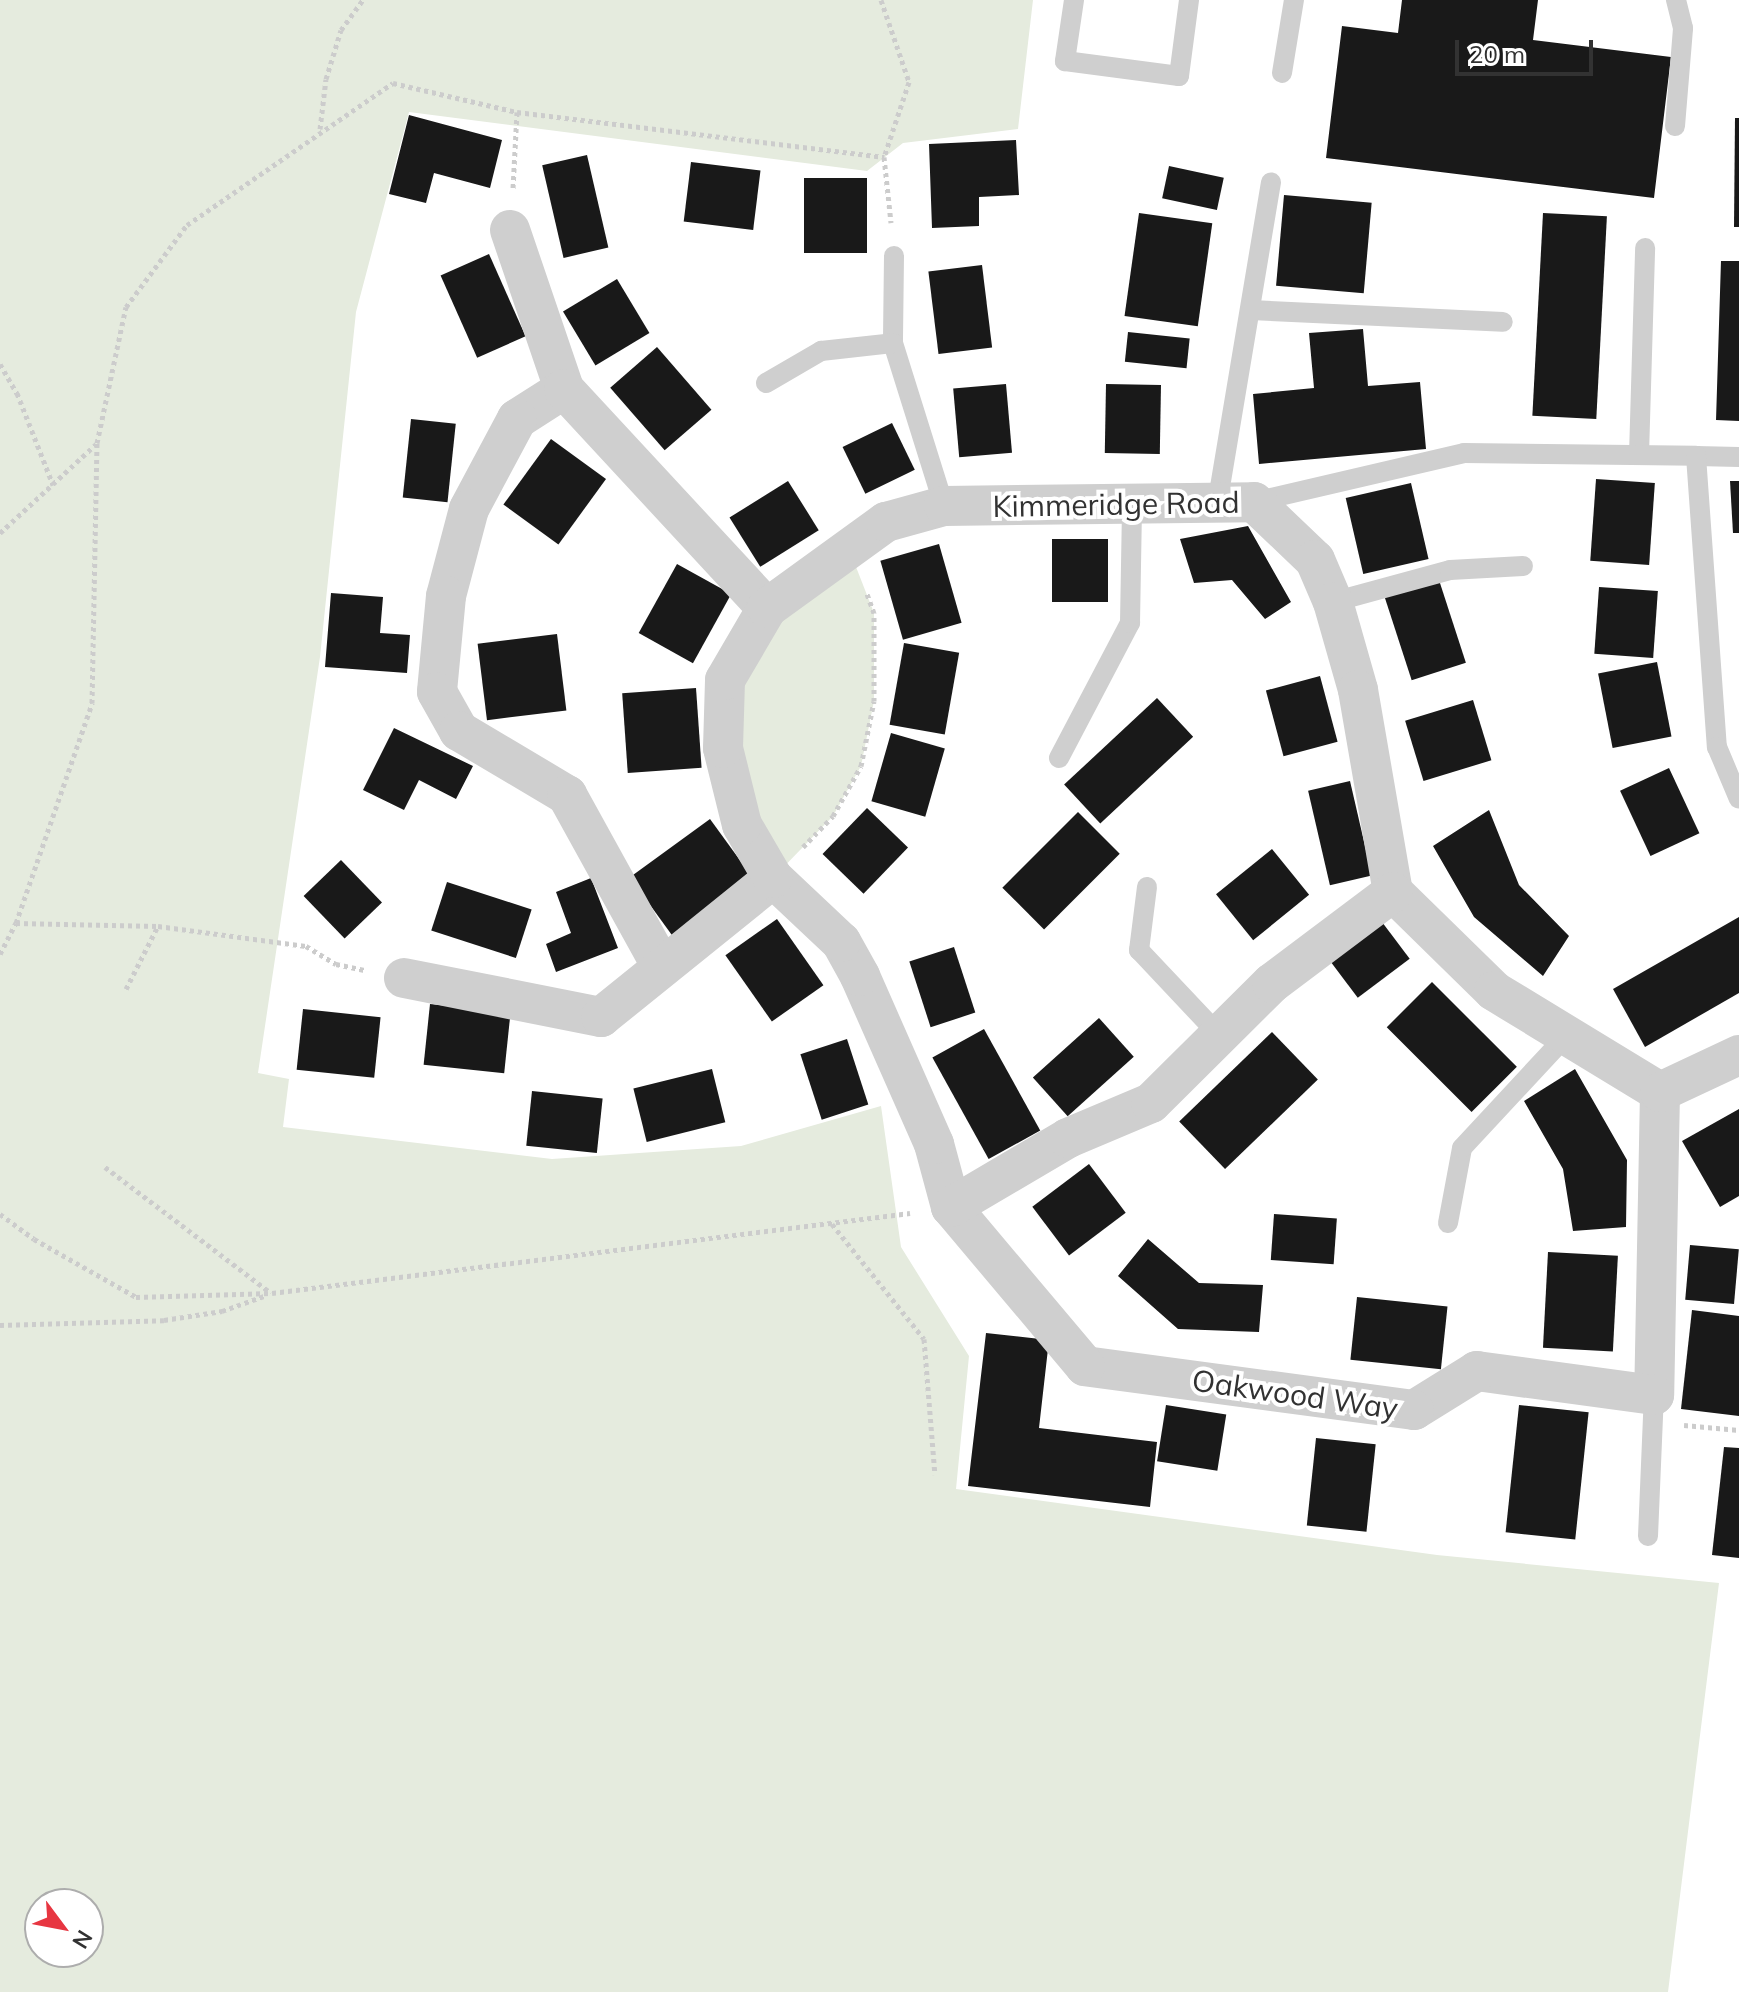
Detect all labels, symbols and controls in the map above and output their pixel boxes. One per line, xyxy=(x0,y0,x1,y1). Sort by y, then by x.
scale bar xyxy=(1459,24,1597,74)
text: 20 m xyxy=(1469,39,1525,69)
street label: Kimmeridge Road xyxy=(992,484,1240,524)
street label: Oakwood Way xyxy=(1190,1362,1400,1426)
north arrow xyxy=(24,1888,104,1968)
text: N xyxy=(66,1925,99,1954)

